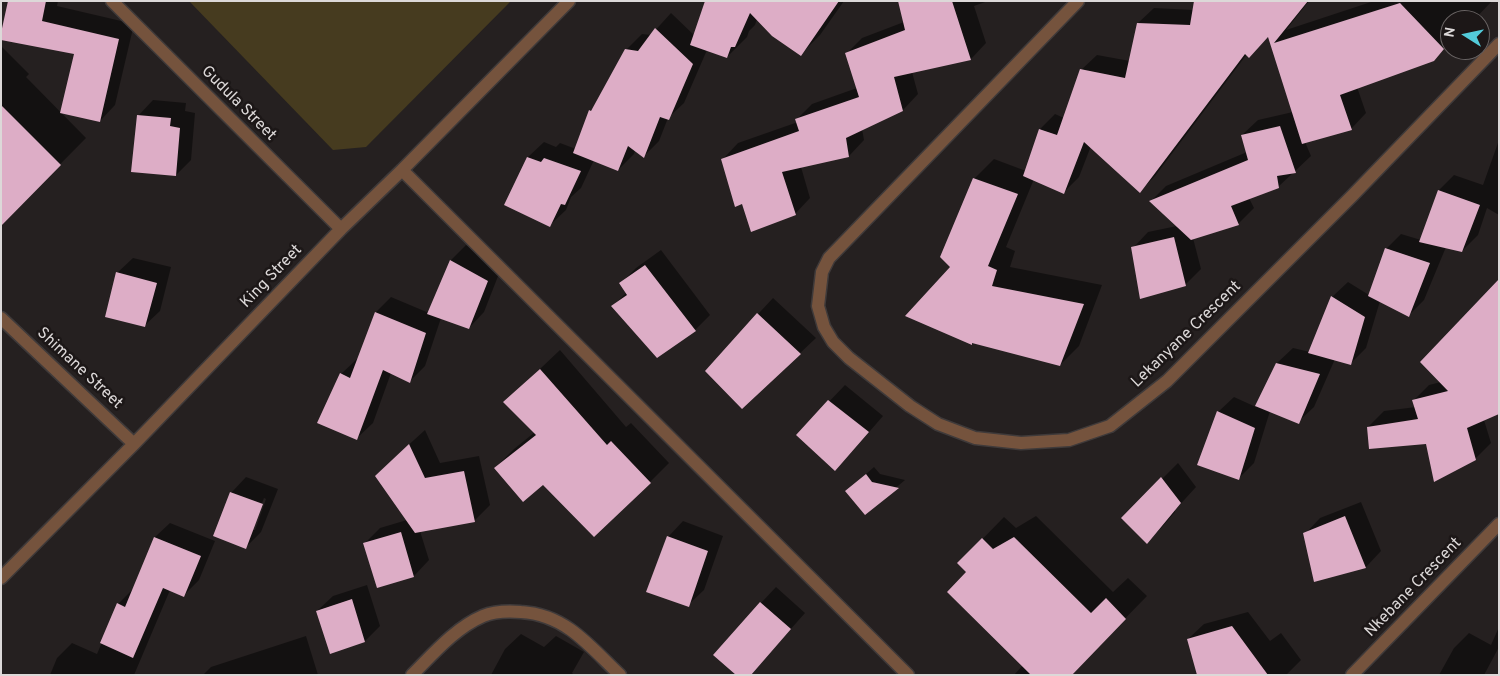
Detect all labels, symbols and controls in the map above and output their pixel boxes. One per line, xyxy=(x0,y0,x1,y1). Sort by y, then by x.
north arrow xyxy=(1440,10,1490,60)
text: N xyxy=(1441,26,1460,39)
street label: Gudula Street xyxy=(196,62,280,146)
street label: King Street xyxy=(237,241,307,313)
street label: Lekanyane Crescent xyxy=(1128,278,1246,392)
street label: Shimane Street xyxy=(32,324,126,414)
street label: Nkebane Crescent xyxy=(1362,534,1466,642)

